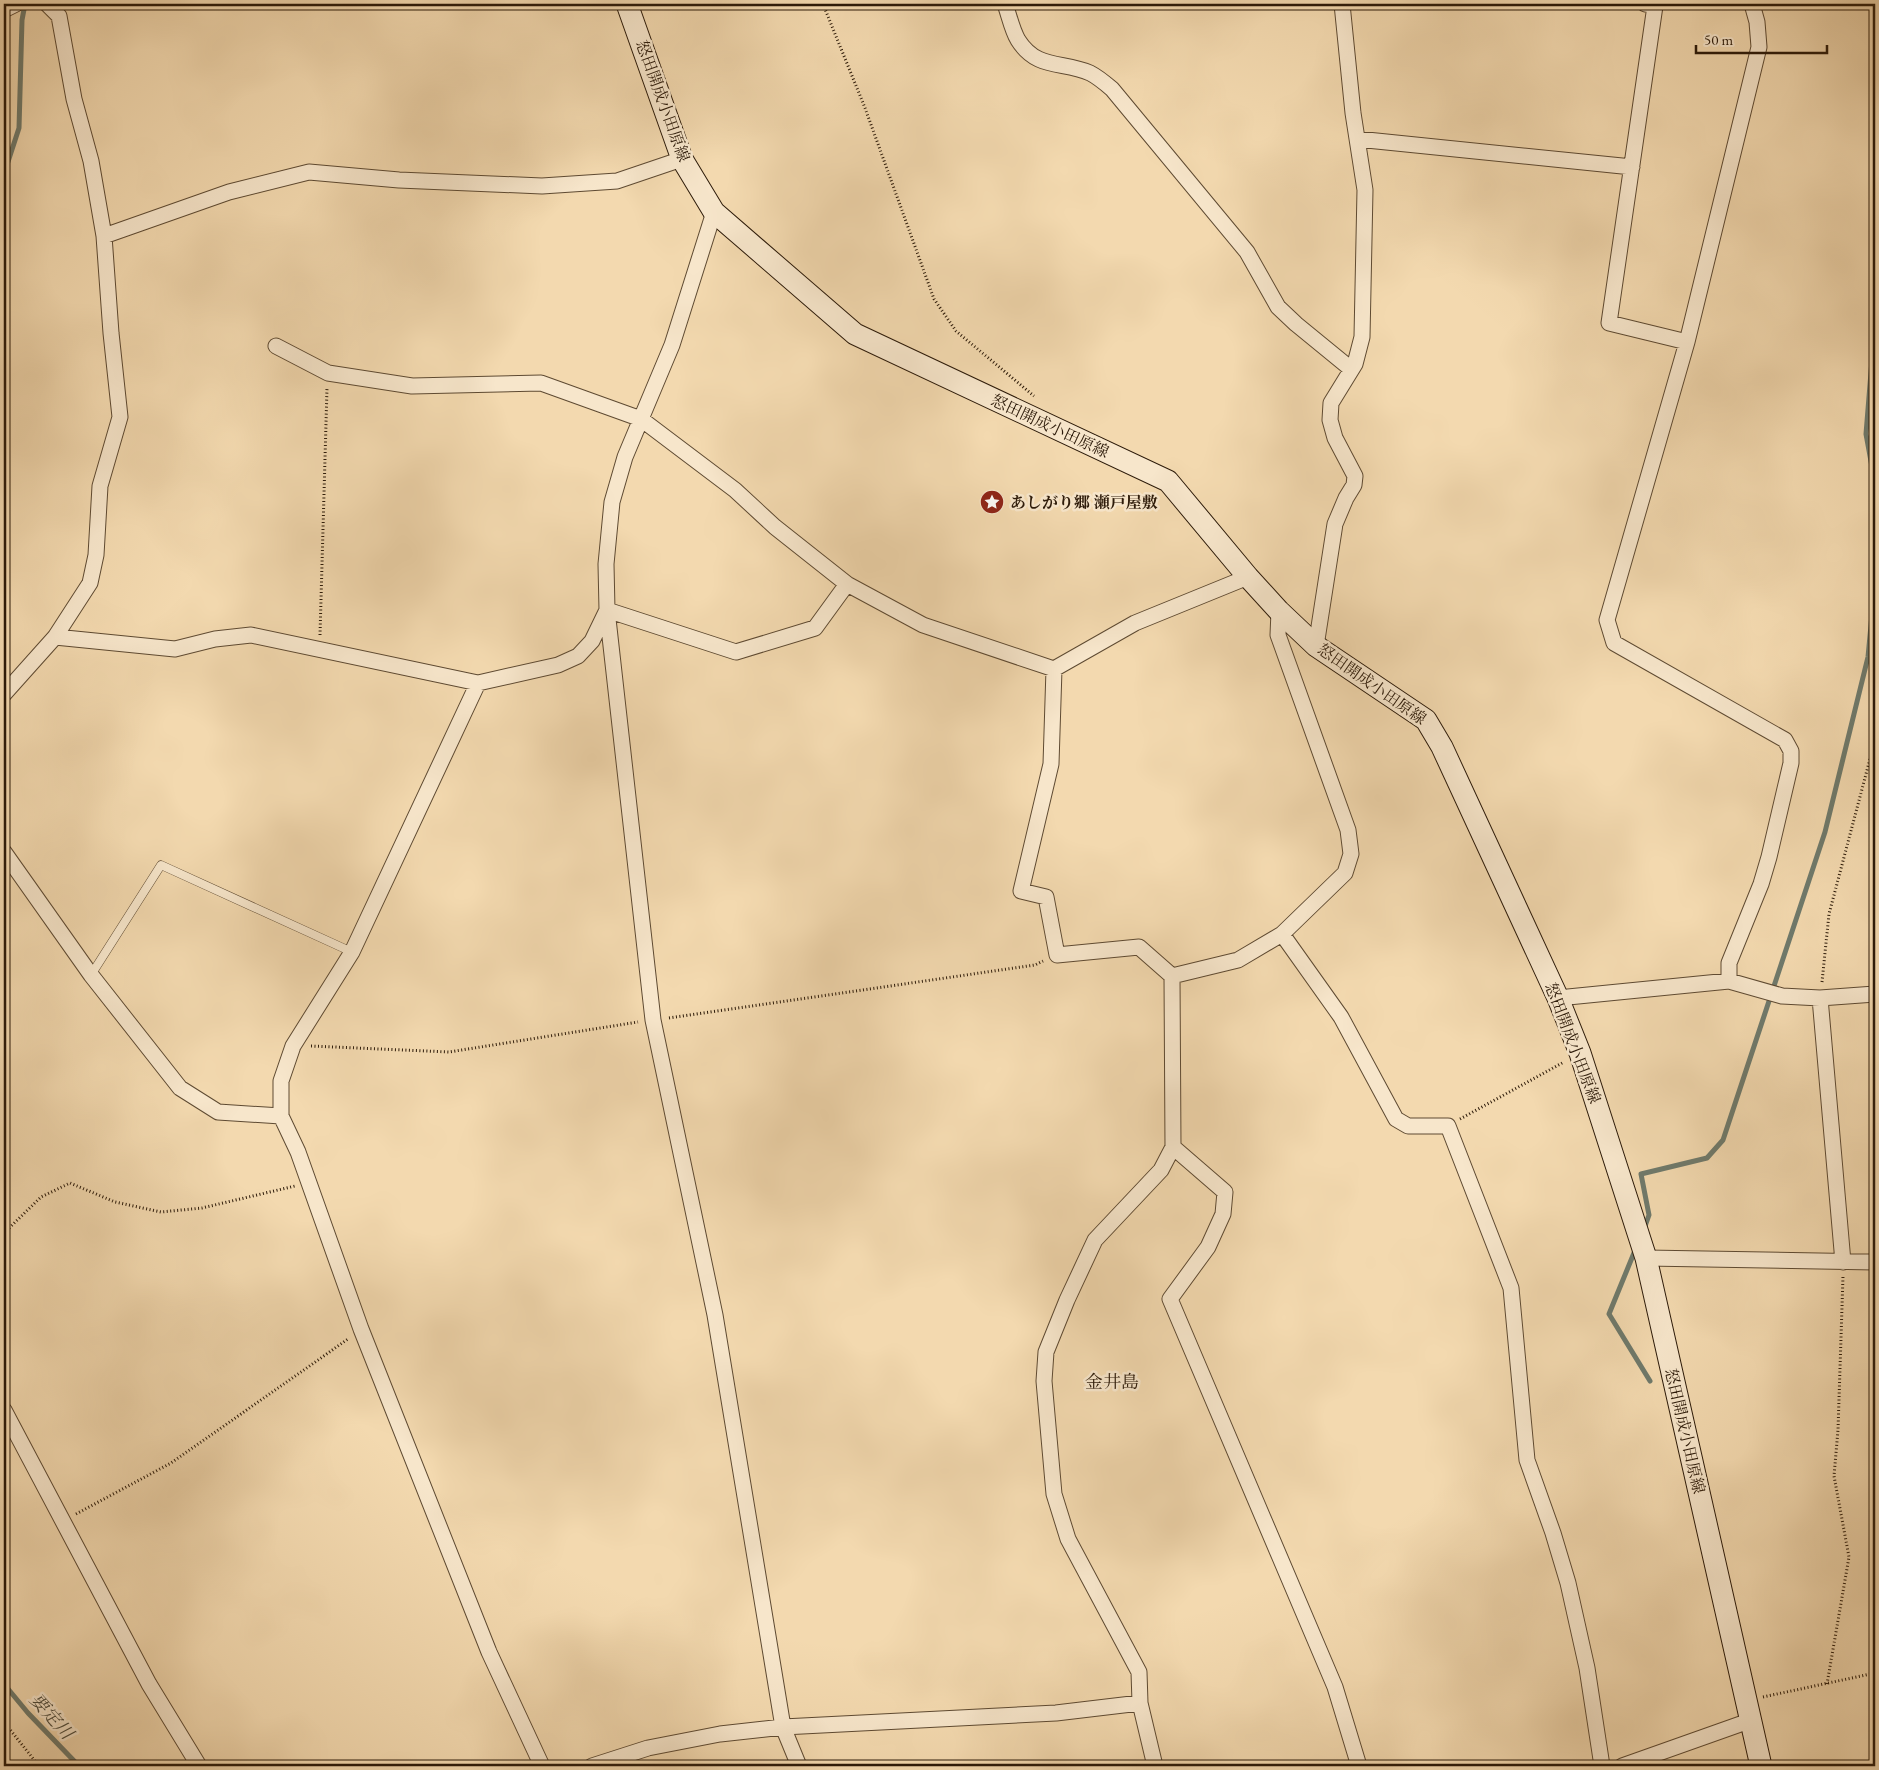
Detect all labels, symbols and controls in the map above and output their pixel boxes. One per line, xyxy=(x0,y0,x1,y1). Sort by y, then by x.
scale bar xyxy=(1696,22,1828,54)
text: 50 m xyxy=(1704,30,1733,49)
street label: 怒田開成小田原線 xyxy=(631,37,695,165)
street label: 怒田開成小田原線 xyxy=(988,389,1112,463)
place icon: あしがり郷 瀬戸屋敷 xyxy=(979,489,1005,515)
place label: あしがり郷 瀬戸屋敷 xyxy=(1010,492,1158,513)
street label: 怒田開成小田原線 xyxy=(1314,639,1430,729)
street label: 怒田開成小田原線 xyxy=(1540,979,1606,1107)
street label: 怒田開成小田原線 xyxy=(1660,1366,1710,1496)
district label: 金井島 xyxy=(1085,1370,1139,1393)
water label: 要定川 xyxy=(25,1688,80,1745)

